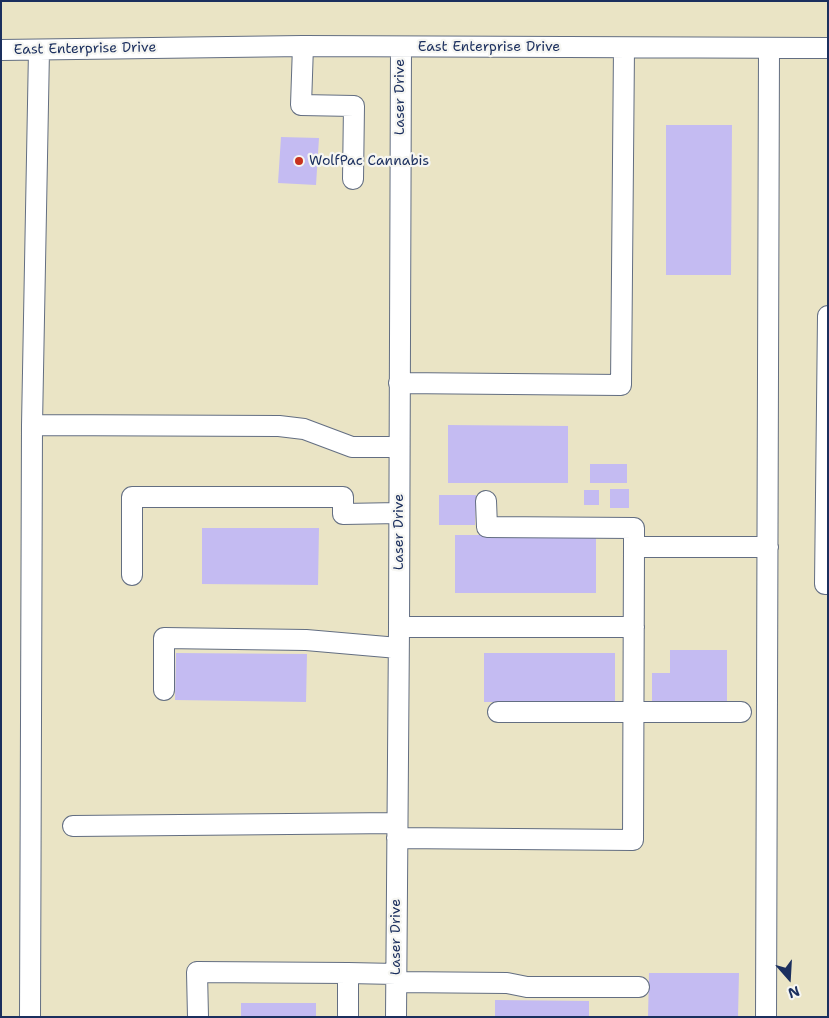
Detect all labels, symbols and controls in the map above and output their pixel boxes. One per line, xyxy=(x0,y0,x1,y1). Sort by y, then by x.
street label: East Enterprise Drive xyxy=(14,39,156,59)
street label: East Enterprise Drive xyxy=(418,39,560,55)
street label: Laser Drive xyxy=(392,59,408,135)
place label: WolfPac Cannabis xyxy=(309,153,429,169)
marker: WolfPac Cannabis xyxy=(293,155,305,167)
street label: Laser Drive xyxy=(391,494,407,570)
street label: Laser Drive xyxy=(388,899,404,975)
north arrow xyxy=(764,953,814,1003)
text: N xyxy=(786,982,802,1002)

